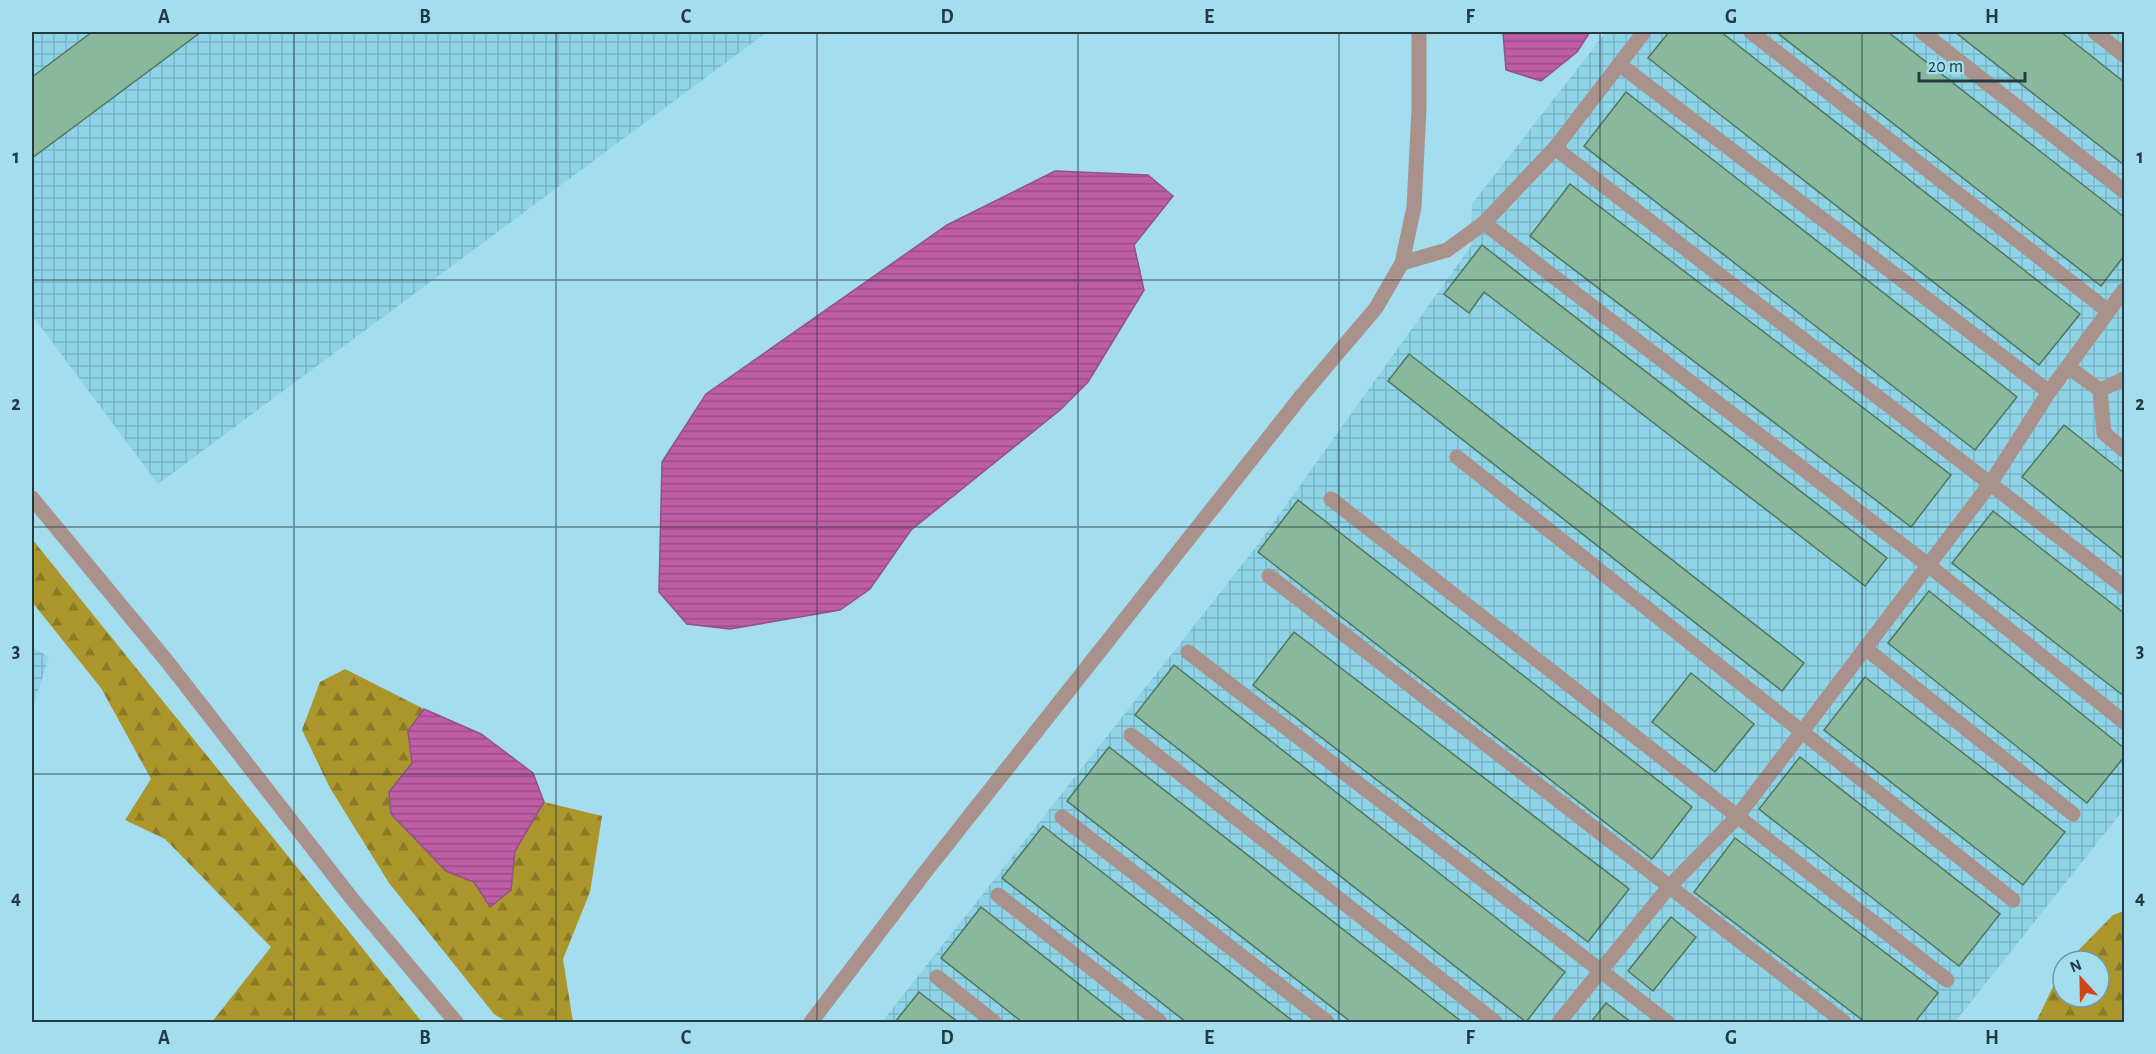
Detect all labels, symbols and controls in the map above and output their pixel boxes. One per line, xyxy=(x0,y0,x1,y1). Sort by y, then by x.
text: A xyxy=(158,7,170,27)
text: B xyxy=(419,7,431,27)
text: C xyxy=(681,7,692,27)
text: D xyxy=(940,7,954,27)
text: E xyxy=(1204,7,1214,27)
text: F xyxy=(1465,7,1475,27)
text: G xyxy=(1725,7,1737,27)
text: H xyxy=(1985,7,1999,27)
scale bar xyxy=(1919,45,2026,83)
text: 20 m xyxy=(1928,58,1963,76)
text: 1 xyxy=(12,147,20,167)
text: 1 xyxy=(2136,147,2144,167)
text: 2 xyxy=(11,394,21,414)
text: 2 xyxy=(2135,394,2145,414)
text: 3 xyxy=(12,641,20,661)
text: 3 xyxy=(2136,641,2144,661)
text: 4 xyxy=(11,888,21,908)
text: 4 xyxy=(2135,888,2145,908)
north arrow xyxy=(2051,949,2111,1009)
text: N xyxy=(2068,957,2084,976)
text: A xyxy=(158,1028,170,1048)
text: B xyxy=(419,1028,431,1048)
text: C xyxy=(681,1028,692,1048)
text: D xyxy=(940,1028,954,1048)
text: E xyxy=(1204,1028,1214,1048)
text: F xyxy=(1465,1028,1475,1048)
text: G xyxy=(1725,1028,1737,1048)
text: H xyxy=(1985,1028,1999,1048)

